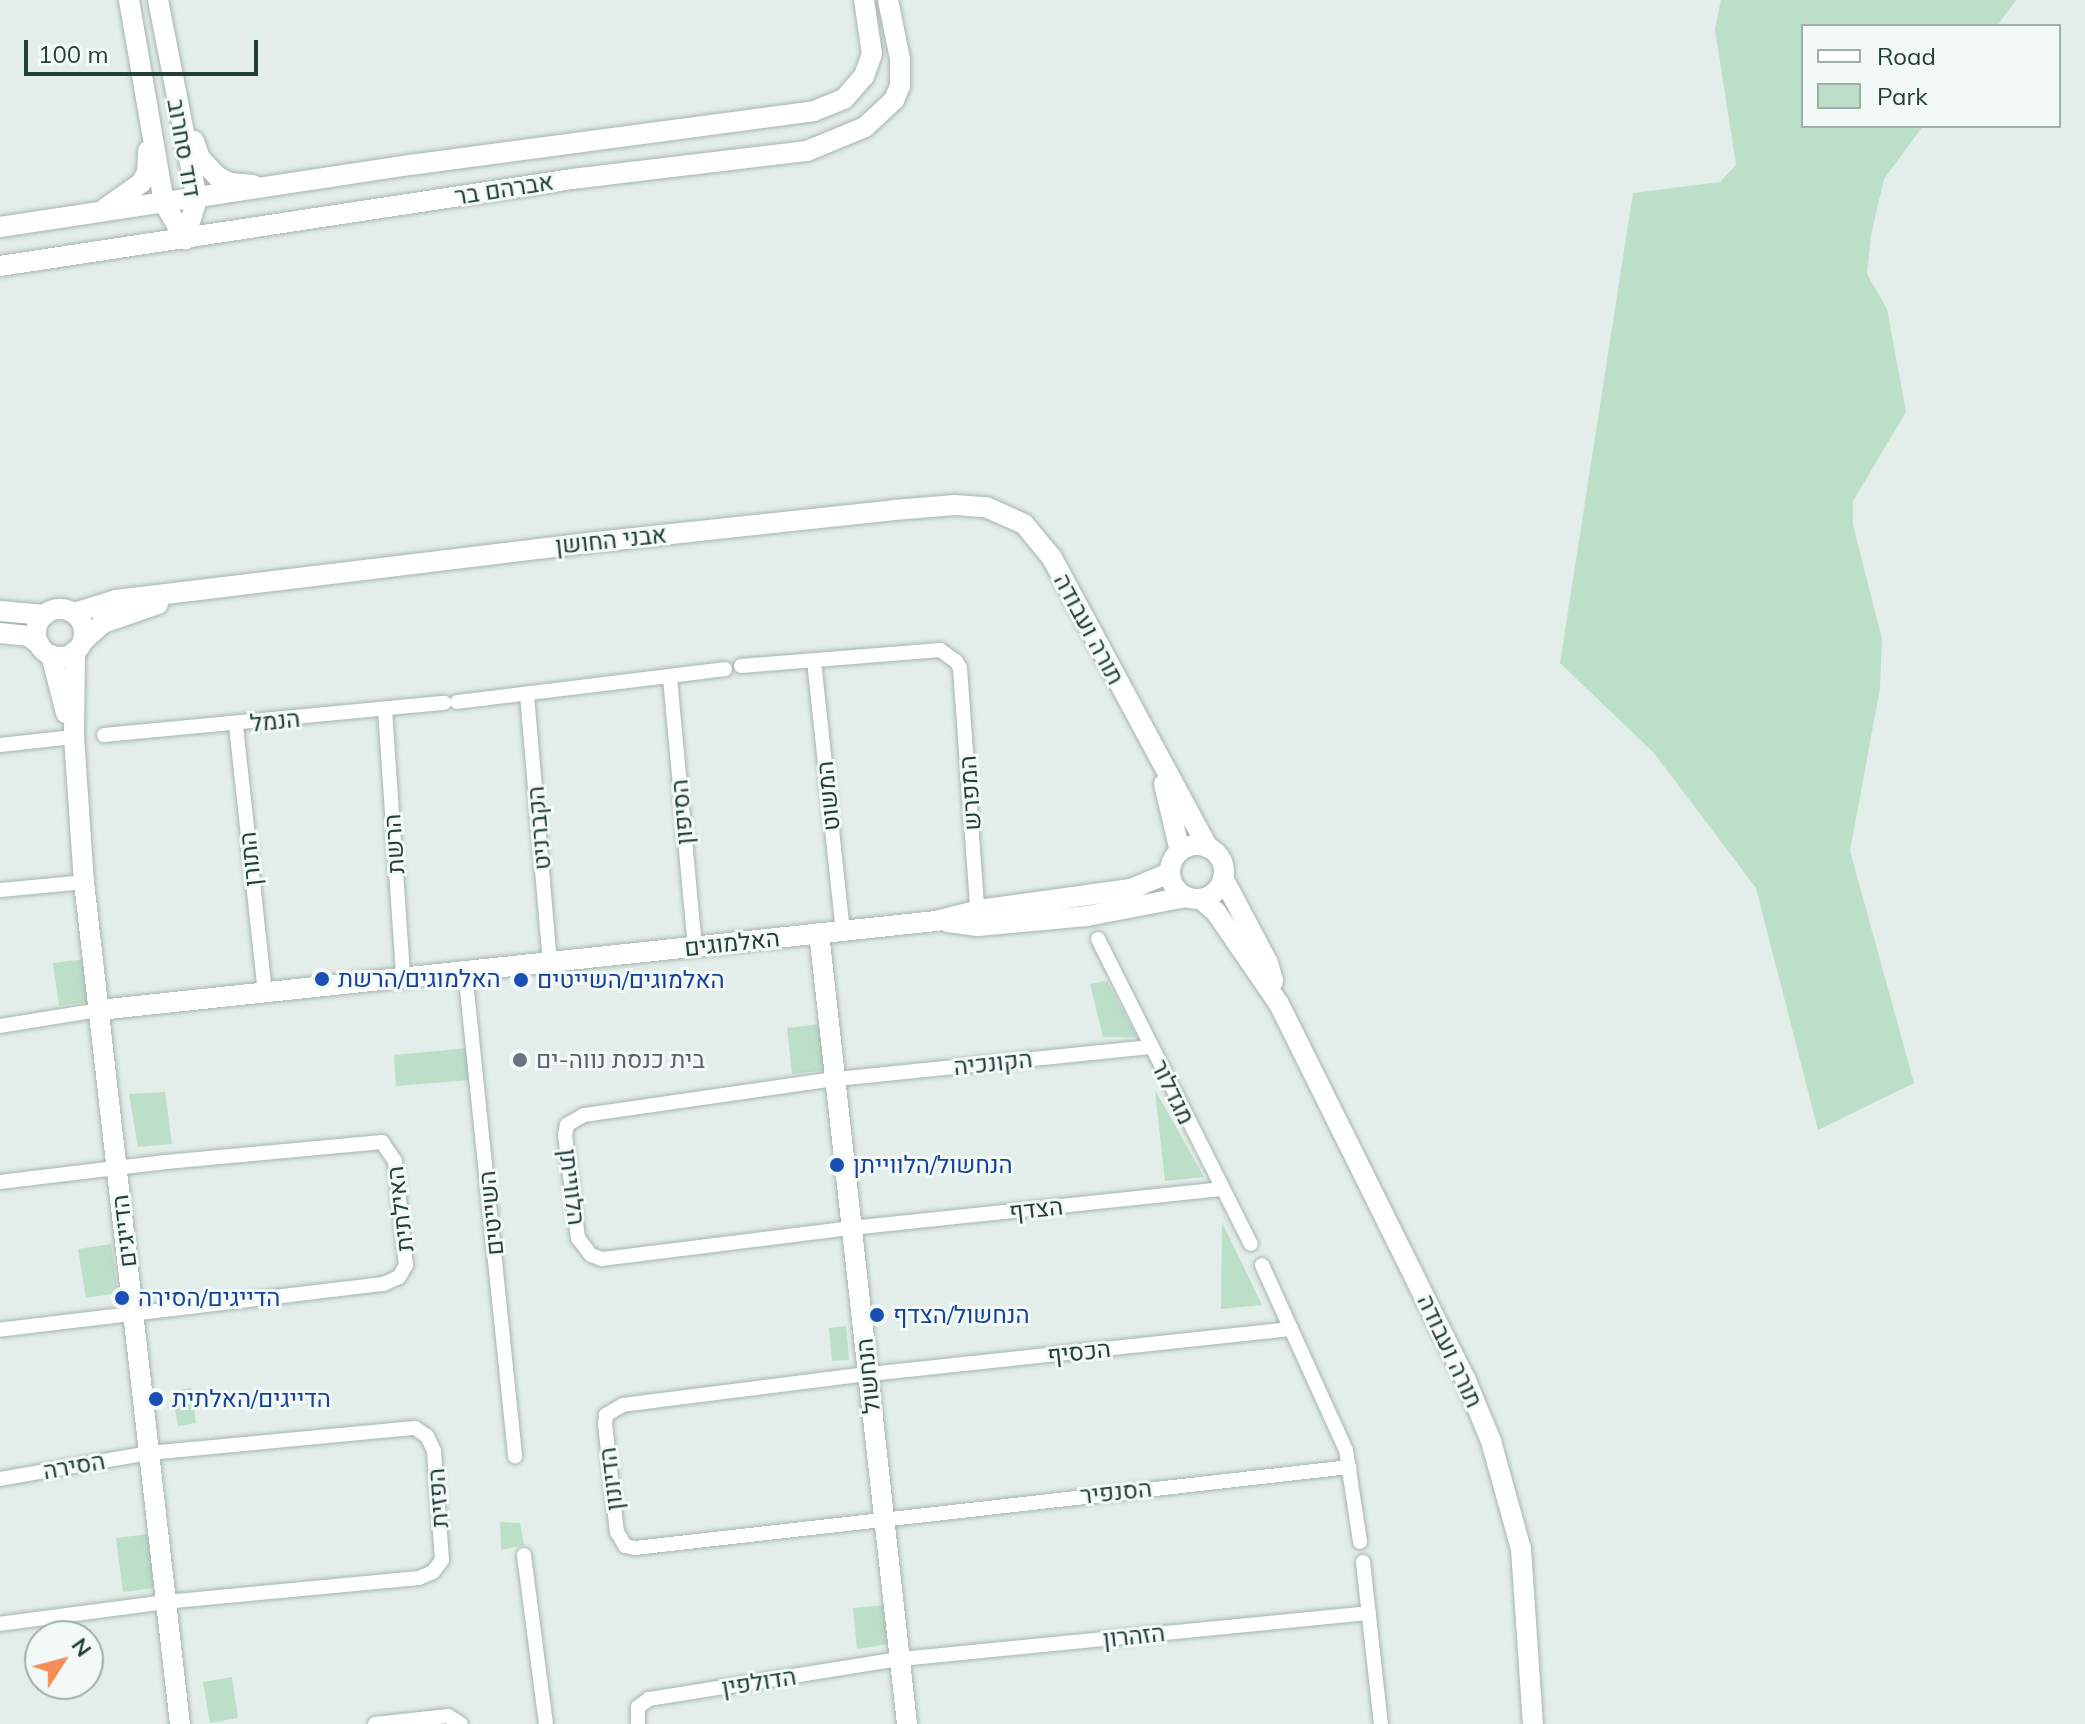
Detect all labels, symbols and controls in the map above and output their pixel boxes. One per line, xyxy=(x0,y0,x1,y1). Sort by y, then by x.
scale bar xyxy=(28,24,262,74)
legend xyxy=(1801,24,2061,128)
text: 100 m xyxy=(38,39,109,69)
text: Road xyxy=(1877,41,1936,71)
text: Park xyxy=(1877,81,1928,111)
street label: דוד סחרוב xyxy=(161,96,207,200)
street label: אברהם בר xyxy=(452,167,556,211)
street label: אבני החושן xyxy=(554,520,668,560)
street label: תורה ועבודה xyxy=(1048,569,1130,689)
street label: הנמל xyxy=(248,704,302,738)
street label: המפרש xyxy=(953,754,987,832)
street label: המשוט xyxy=(810,760,846,832)
street label: הסיפון xyxy=(665,778,699,846)
street label: הקברניט xyxy=(521,785,557,871)
street label: הרשת xyxy=(378,813,410,875)
street label: התורן xyxy=(233,830,267,888)
street label: האלמוגים xyxy=(683,924,781,962)
place label: האלמוגים/הרשת xyxy=(338,965,501,993)
place label: האלמוגים/השייטים xyxy=(537,966,725,994)
marker: האלמוגים/הרשת xyxy=(313,970,331,988)
marker: האלמוגים/השייטים xyxy=(512,971,530,989)
street label: הקונכיה xyxy=(952,1045,1034,1081)
place label: בית כנסת נווה-ים xyxy=(536,1046,705,1074)
marker: בית כנסת נווה-ים xyxy=(511,1051,529,1069)
street label: מגדלור xyxy=(1145,1055,1201,1129)
street label: הלווייתן xyxy=(553,1147,591,1227)
place label: הנחשול/הלווייתן xyxy=(853,1151,1013,1179)
marker: הנחשול/הלווייתן xyxy=(828,1156,846,1174)
street label: האילתית xyxy=(380,1164,420,1254)
street label: השייטים xyxy=(472,1169,510,1257)
street label: הצדף xyxy=(1008,1192,1064,1226)
street label: הדייגים xyxy=(105,1193,143,1269)
place label: הדייגים/הסירה xyxy=(138,1284,280,1312)
marker: הדייגים/הסירה xyxy=(113,1289,131,1307)
street label: תורה ועבודה xyxy=(1411,1290,1489,1412)
place label: הנחשול/הצדף xyxy=(893,1301,1030,1329)
marker: הנחשול/הצדף xyxy=(868,1306,886,1324)
street label: הכסיף xyxy=(1046,1334,1112,1370)
street label: הנחשול xyxy=(850,1337,886,1415)
place label: הדייגים/האלתית xyxy=(172,1385,331,1413)
marker: הדייגים/האלתית xyxy=(147,1390,165,1408)
street label: הסירה xyxy=(41,1446,107,1486)
street label: הדיונון xyxy=(593,1446,629,1512)
street label: הפזית xyxy=(422,1467,454,1529)
street label: הסנפיר xyxy=(1079,1474,1153,1510)
street label: הזהרון xyxy=(1101,1618,1167,1654)
north arrow xyxy=(24,1620,104,1700)
text: N xyxy=(66,1632,98,1662)
street label: הדולפין xyxy=(720,1662,798,1702)

